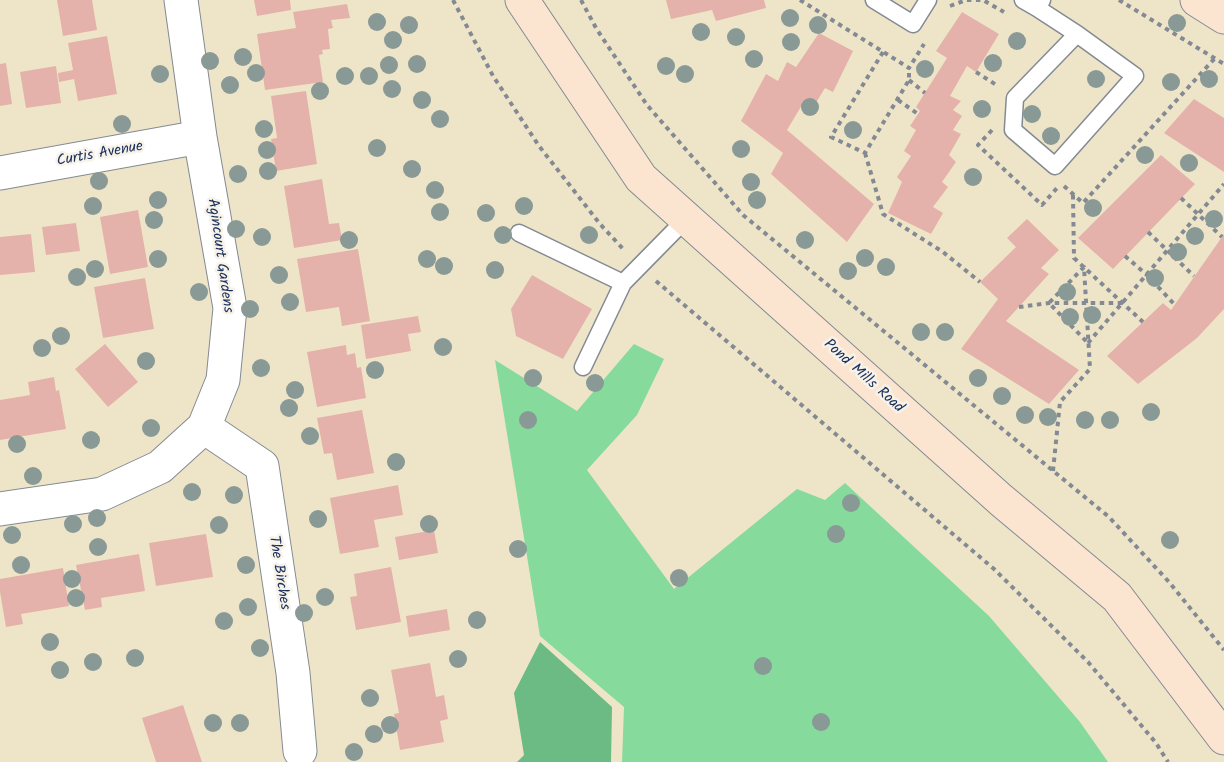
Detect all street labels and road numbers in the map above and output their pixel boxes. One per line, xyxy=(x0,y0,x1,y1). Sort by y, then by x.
street label: Curtis Avenue xyxy=(56,139,144,171)
street label: Agincourt Gardens xyxy=(202,198,236,314)
street label: Pond Mills Road xyxy=(819,336,907,418)
street label: The Birches xyxy=(263,535,293,611)

